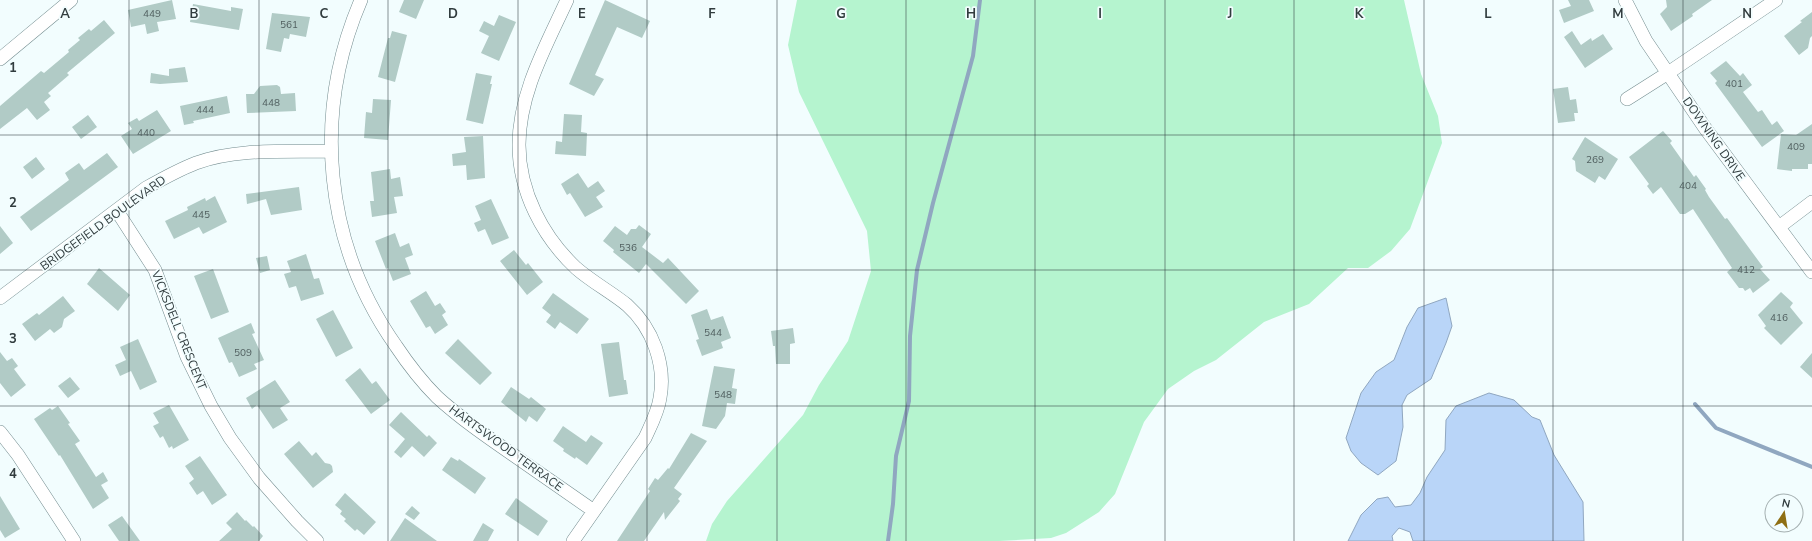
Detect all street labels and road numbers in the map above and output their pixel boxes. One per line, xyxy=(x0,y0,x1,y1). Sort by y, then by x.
street label: DOWNING DRIVE xyxy=(1679,94,1749,184)
street label: BRIDGEFIELD BOULEVARD xyxy=(37,172,169,274)
street label: VICKSDELL CRESCENT xyxy=(147,267,211,393)
street label: HARTSWOOD TERRACE xyxy=(446,401,566,495)

